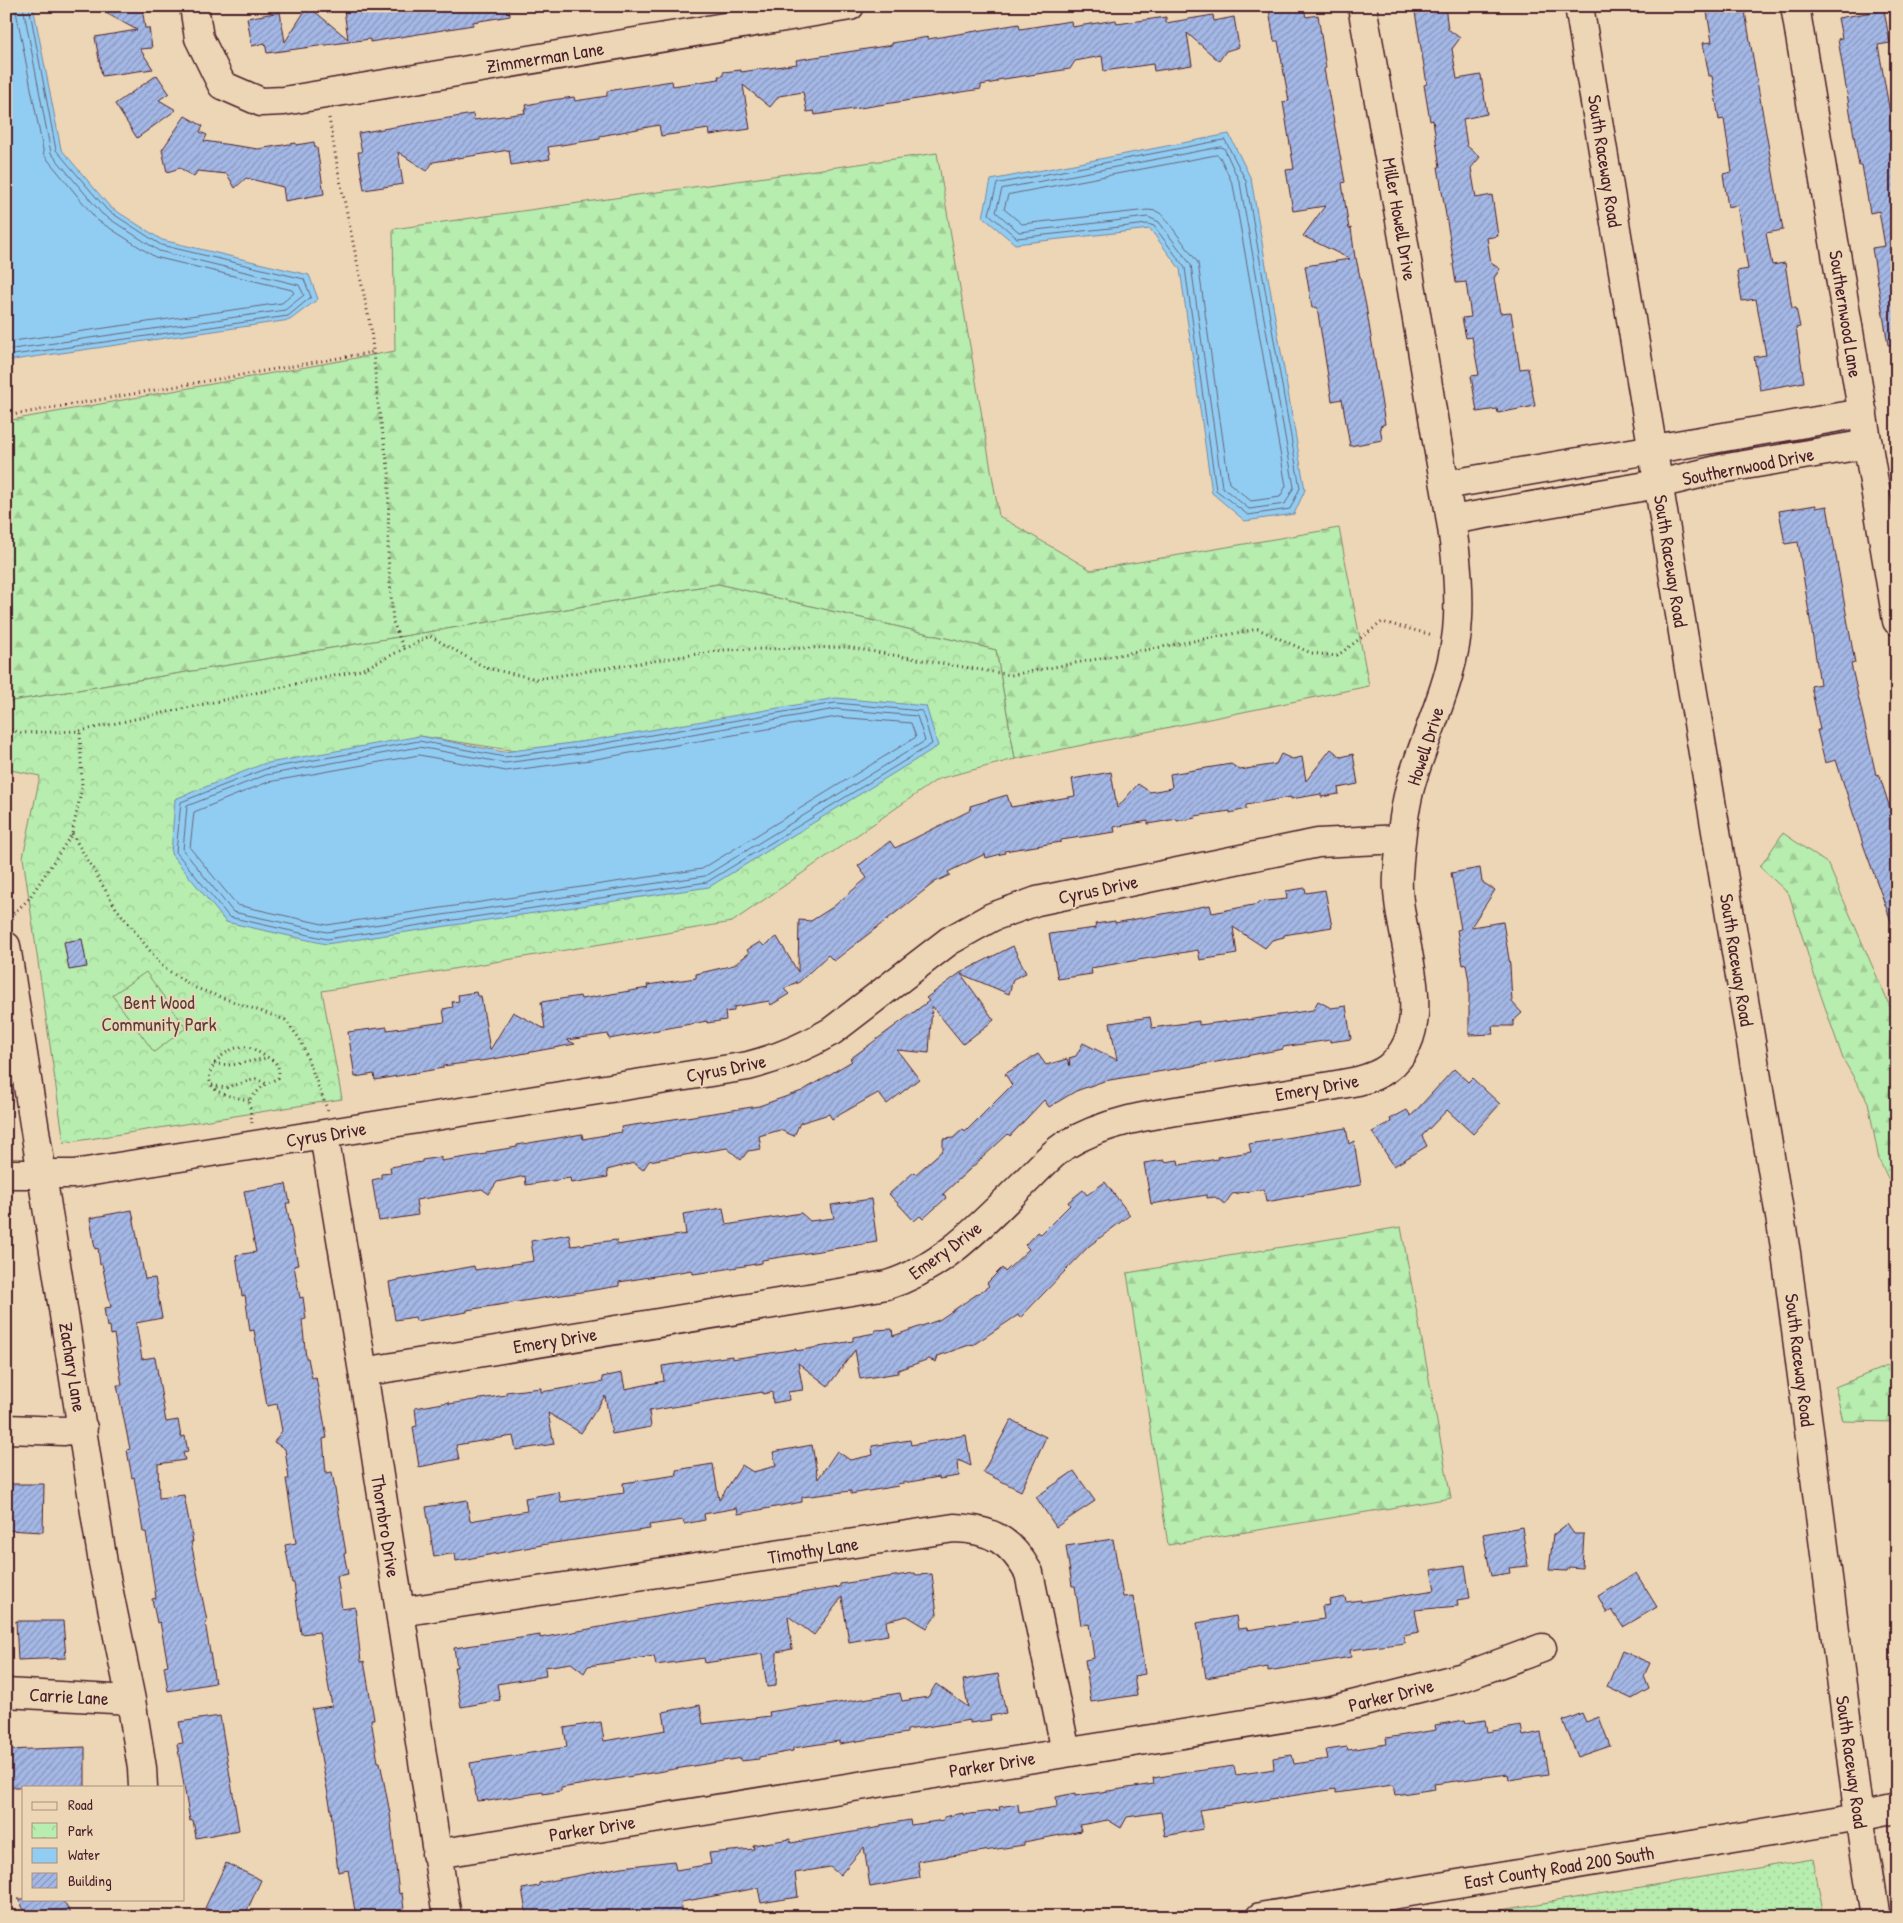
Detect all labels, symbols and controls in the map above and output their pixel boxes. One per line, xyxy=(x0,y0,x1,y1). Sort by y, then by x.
street label: Zimmerman Lane xyxy=(484,35,606,79)
street label: South Raceway Road xyxy=(1582,93,1628,230)
street label: Miller Howell Drive xyxy=(1376,156,1424,283)
street label: Southernwood Lane xyxy=(1823,248,1869,380)
street label: Southernwood Drive xyxy=(1680,440,1816,492)
street label: South Raceway Road xyxy=(1648,493,1694,630)
street label: Howell Drive xyxy=(1400,703,1450,789)
street label: Cyrus Drive xyxy=(1056,868,1141,910)
street label: South Raceway Road xyxy=(1714,892,1760,1029)
park label: Bent Wood Community Park xyxy=(101,989,217,1037)
street label: Cyrus Drive xyxy=(684,1047,769,1088)
street label: Emery Drive xyxy=(1273,1067,1361,1107)
street label: Cyrus Drive xyxy=(284,1115,368,1153)
street label: Emery Drive xyxy=(903,1214,987,1285)
street label: South Raceway Road xyxy=(1779,1292,1821,1429)
street label: Zachary Lane xyxy=(53,1320,93,1414)
street label: Emery Drive xyxy=(511,1320,599,1359)
street label: Thornbro Drive xyxy=(365,1473,407,1580)
street label: Timothy Lane xyxy=(766,1530,861,1570)
street label: Parker Drive xyxy=(1346,1672,1437,1718)
street label: Carrie Lane xyxy=(29,1681,110,1711)
street label: South Raceway Road xyxy=(1830,1694,1874,1831)
street label: Parker Drive xyxy=(947,1744,1037,1784)
legend xyxy=(22,1786,185,1900)
text: Road xyxy=(68,1794,93,1815)
street label: Parker Drive xyxy=(547,1808,637,1848)
text: Park xyxy=(68,1820,93,1841)
street label: East County Road 200 South xyxy=(1462,1839,1656,1895)
text: Water xyxy=(68,1844,100,1865)
text: Building xyxy=(68,1870,112,1891)

